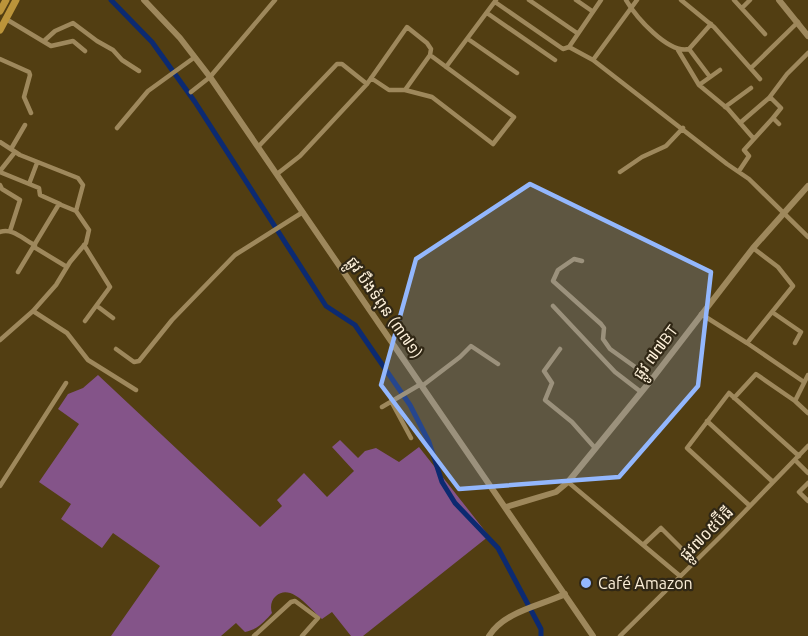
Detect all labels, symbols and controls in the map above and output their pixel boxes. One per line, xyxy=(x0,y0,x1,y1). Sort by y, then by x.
street label: ផ្លូវ បឹងទំពុន (៣៧១) xyxy=(339,253,427,364)
street label: ផ្លូវ ៧៧BT xyxy=(629,321,686,386)
street label: ផ្លូវ៧០៥ប៊ីធី xyxy=(673,500,741,568)
place label: Café Amazon xyxy=(598,574,693,592)
marker: Café Amazon xyxy=(579,576,593,590)

